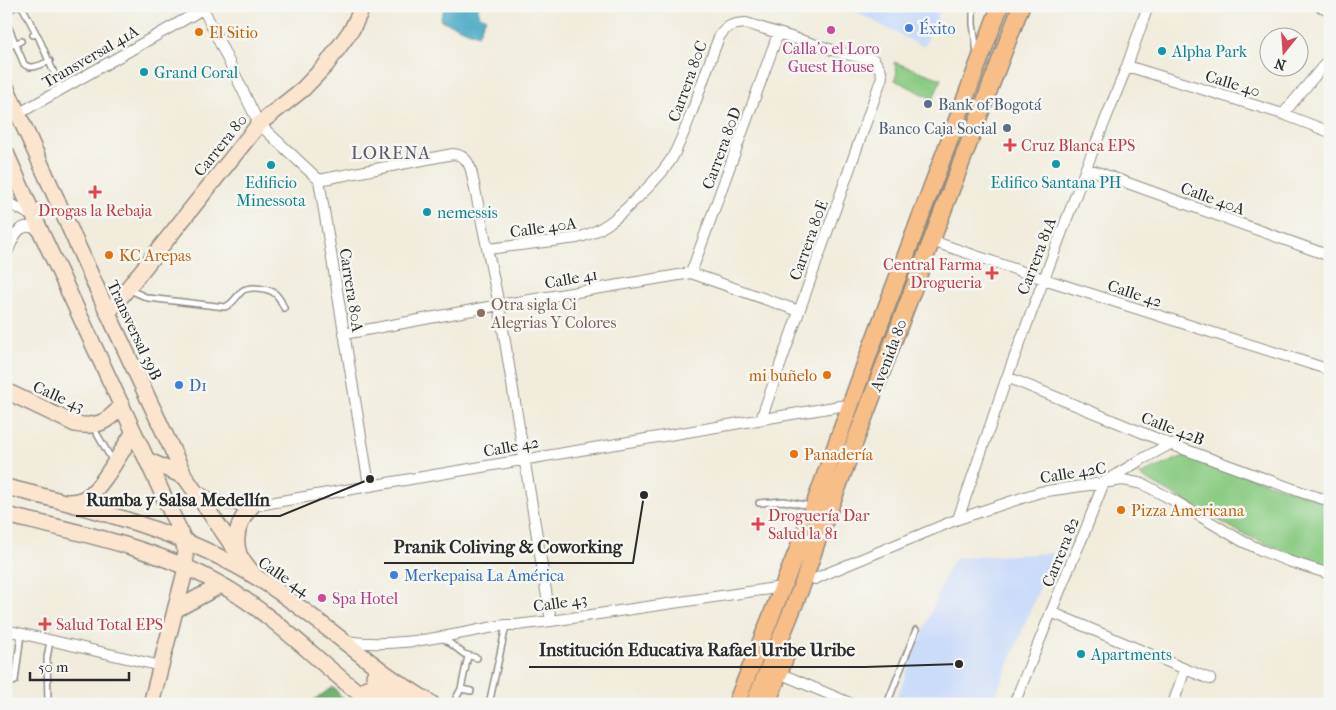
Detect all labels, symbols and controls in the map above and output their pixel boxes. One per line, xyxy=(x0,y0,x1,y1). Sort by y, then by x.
place label: Éxito xyxy=(919,18,956,38)
street label: Transversal 41A xyxy=(39,21,142,92)
marker: Éxito xyxy=(903,22,915,34)
place label: El Sitio xyxy=(209,23,258,42)
marker: Calla'o el Loro Guest House xyxy=(825,24,837,36)
marker: El Sitio xyxy=(193,26,205,38)
north arrow xyxy=(1258,28,1308,78)
street label: Carrera 80C xyxy=(664,38,711,124)
place label: Calla'o el Loro Guest House xyxy=(782,39,880,76)
place label: Alpha Park xyxy=(1171,42,1248,61)
marker: Alpha Park xyxy=(1156,45,1168,57)
text: N xyxy=(1272,54,1288,74)
place label: Grand Coral xyxy=(154,63,239,82)
marker: Grand Coral xyxy=(138,66,150,78)
street label: Calle 40 xyxy=(1203,66,1263,101)
place label: Bank of Bogotá xyxy=(938,95,1042,114)
marker: Bank of Bogotá xyxy=(922,98,934,110)
street label: Carrera 80D xyxy=(698,104,745,192)
street label: Carrera 80 xyxy=(190,111,251,180)
place label: Banco Caja Social xyxy=(878,119,998,138)
marker: Banco Caja Social xyxy=(1001,122,1013,134)
place label: Cruz Blanca EPS xyxy=(1021,136,1135,155)
marker: Cruz Blanca EPS xyxy=(1003,138,1017,152)
district label: LORENA xyxy=(351,143,431,164)
marker: Edifico Santana PH xyxy=(1050,158,1062,170)
marker: Edificio Minessota xyxy=(265,159,277,171)
place label: Edificio Minessota xyxy=(236,173,306,210)
place label: Edifico Santana PH xyxy=(991,173,1122,192)
street label: Calle 40A xyxy=(1178,178,1248,219)
marker: Drogas la Rebaja xyxy=(89,186,101,198)
street label: Carrera 80E xyxy=(785,197,832,283)
place label: Drogas la Rebaja xyxy=(38,201,153,220)
place label: nemessis xyxy=(437,203,498,222)
marker: nemessis xyxy=(421,206,433,218)
street label: Calle 40A xyxy=(509,213,578,242)
street label: Carrera 81A xyxy=(1013,214,1060,298)
place label: KC Arepas xyxy=(119,246,191,265)
street label: Carrera 80A xyxy=(336,247,368,334)
marker: KC Arepas xyxy=(103,249,115,261)
place label: Central Farma Drogueria xyxy=(883,255,983,292)
street label: Calle 41 xyxy=(543,264,599,292)
marker: Central Farma Drogueria xyxy=(986,267,998,279)
street label: Calle 42 xyxy=(1105,276,1164,311)
street label: Transversal 39B xyxy=(103,277,166,383)
place label: Otra sigla Ci Alegrias Y Colores xyxy=(490,295,617,332)
marker: Otra sigla Ci Alegrias Y Colores xyxy=(475,307,487,319)
street label: Avenida 80 xyxy=(866,316,911,395)
place label: mi buñelo xyxy=(749,366,817,385)
marker: mi buñelo xyxy=(821,369,833,381)
place label: D1 xyxy=(189,376,207,395)
street label: Calle 43 xyxy=(30,377,87,416)
marker: D1 xyxy=(173,379,185,391)
street label: Calle 42B xyxy=(1138,408,1207,449)
street label: Calle 42 xyxy=(482,432,540,461)
place label: Panadería xyxy=(804,445,874,464)
marker: Panadería xyxy=(788,448,800,460)
street label: Calle 42C xyxy=(1039,458,1108,487)
callout: Rumba y Salsa Medellín xyxy=(76,483,280,516)
text: Rumba y Salsa Medellín xyxy=(86,490,270,511)
place label: Pizza Americana xyxy=(1131,501,1245,520)
marker: Pizza Americana xyxy=(1115,504,1127,516)
place label: Droguería Dar Salud la 81 xyxy=(768,506,870,543)
street label: Carrera 82 xyxy=(1038,515,1083,590)
marker: Droguería Dar Salud la 81 xyxy=(752,518,764,530)
callout: Pranik Coliving & Coworking xyxy=(384,530,633,563)
text: Pranik Coliving & Coworking xyxy=(394,537,624,558)
street label: Calle 44 xyxy=(255,553,313,601)
place label: Merkepaisa La América xyxy=(404,566,565,585)
marker: Merkepaisa La América xyxy=(388,569,400,581)
place label: Spa Hotel xyxy=(332,589,399,608)
street label: Calle 43 xyxy=(532,589,588,616)
marker: Spa Hotel xyxy=(316,592,328,604)
place label: Salud Total EPS xyxy=(56,615,163,634)
marker: Salud Total EPS xyxy=(38,617,52,631)
callout: Institución Educativa Rafael Uribe Uribe xyxy=(529,634,865,667)
text: Institución Educativa Rafael Uribe Uribe xyxy=(539,640,855,661)
place label: Apartments xyxy=(1090,645,1172,664)
marker: Apartments xyxy=(1075,648,1087,660)
scale bar xyxy=(30,650,129,682)
text: 50 m xyxy=(38,658,69,676)

